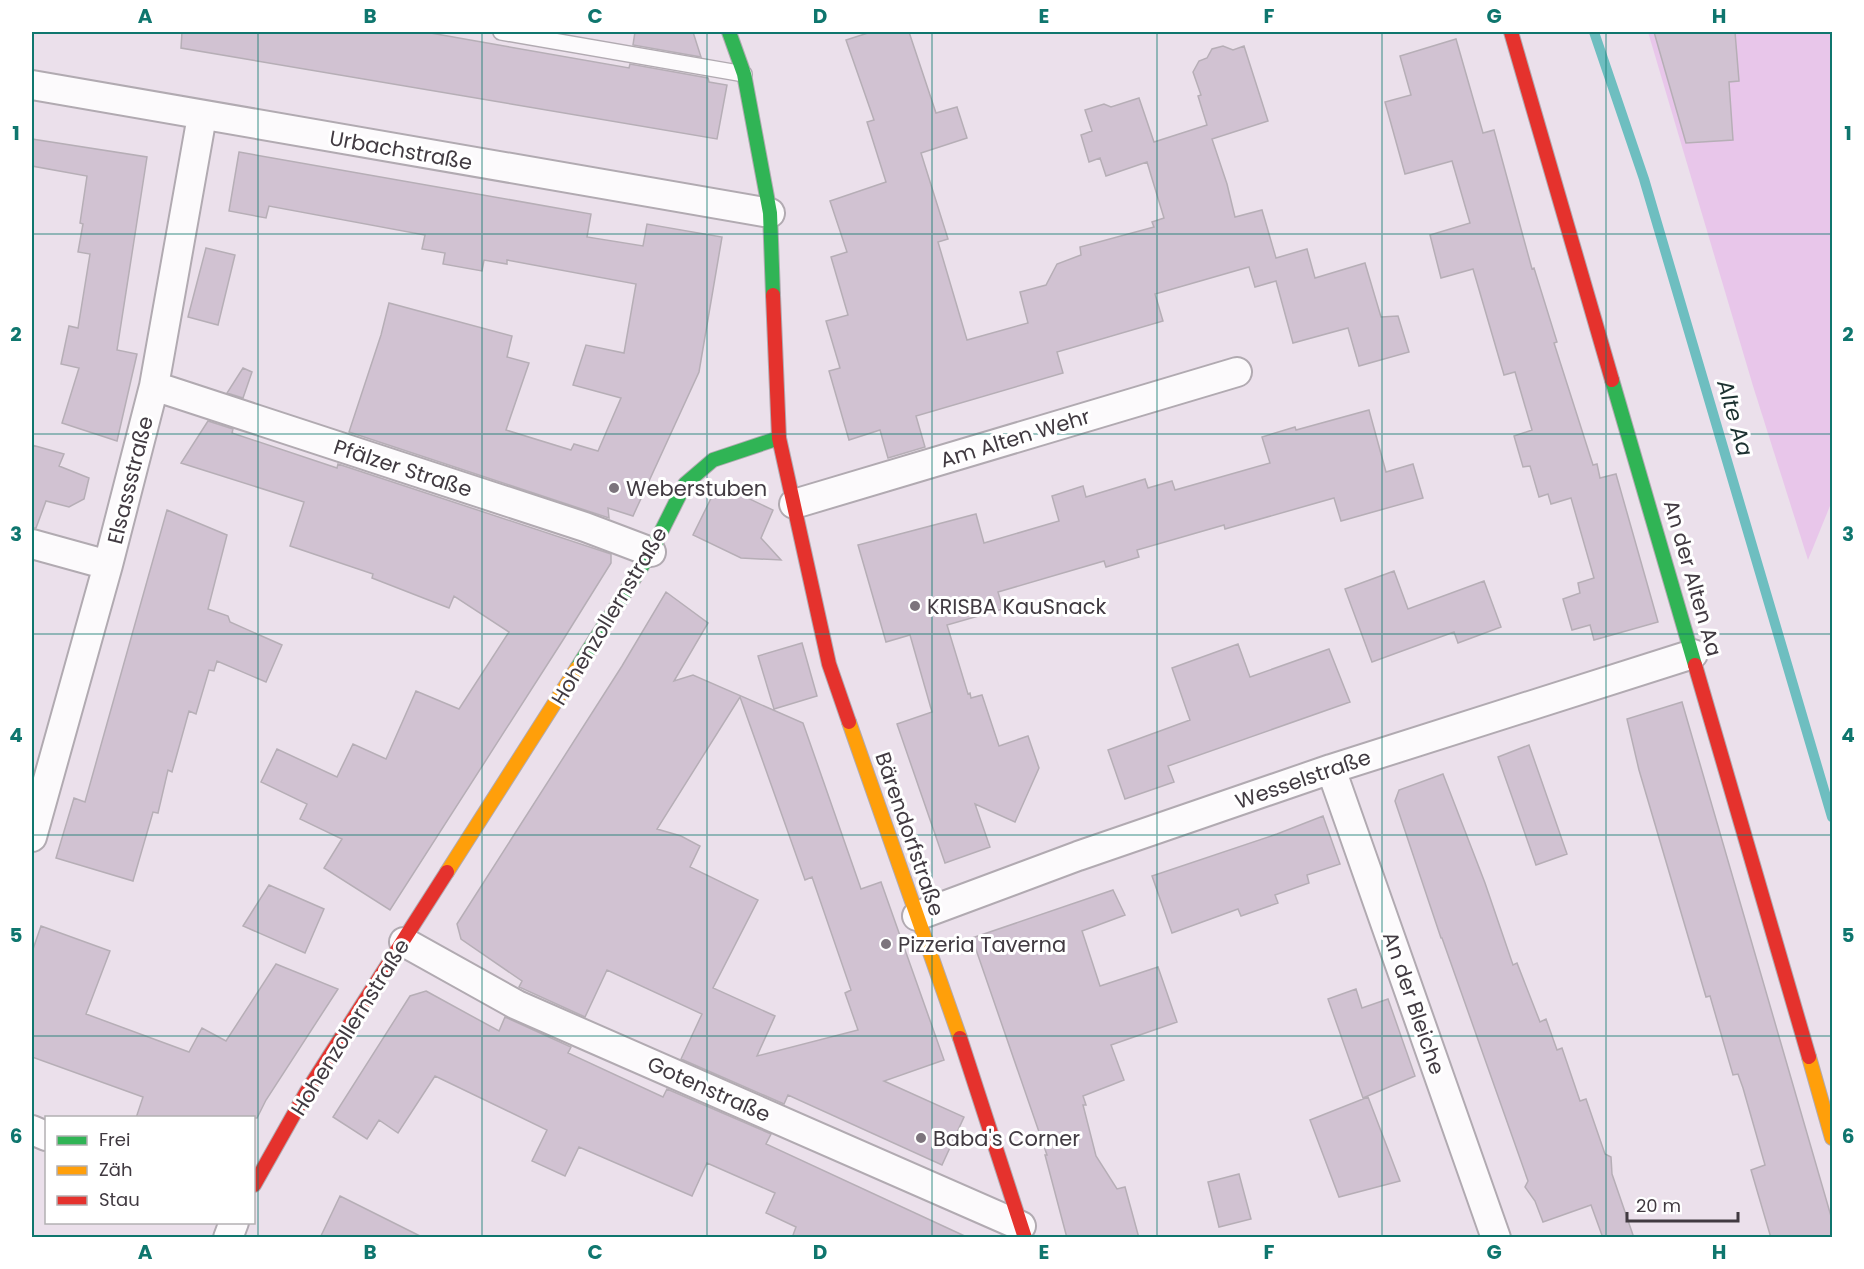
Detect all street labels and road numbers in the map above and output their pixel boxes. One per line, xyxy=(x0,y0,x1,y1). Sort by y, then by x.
street label: Urbachstraße xyxy=(327,123,475,177)
street label: Am Alten Wehr xyxy=(937,401,1094,475)
street label: Elsassstraße xyxy=(100,413,160,547)
street label: Pfälzer Straße xyxy=(330,432,476,504)
street label: An der Alten Aa xyxy=(1657,497,1729,659)
street label: Hohenzollernstraße xyxy=(544,521,674,711)
street label: Wesselstraße xyxy=(1231,742,1375,816)
street label: Bärendorfstraße xyxy=(868,748,952,920)
street label: An der Bleiche xyxy=(1376,928,1452,1078)
street label: Hohenzollernstraße xyxy=(284,933,416,1121)
street label: Gotenstraße xyxy=(643,1049,775,1129)

